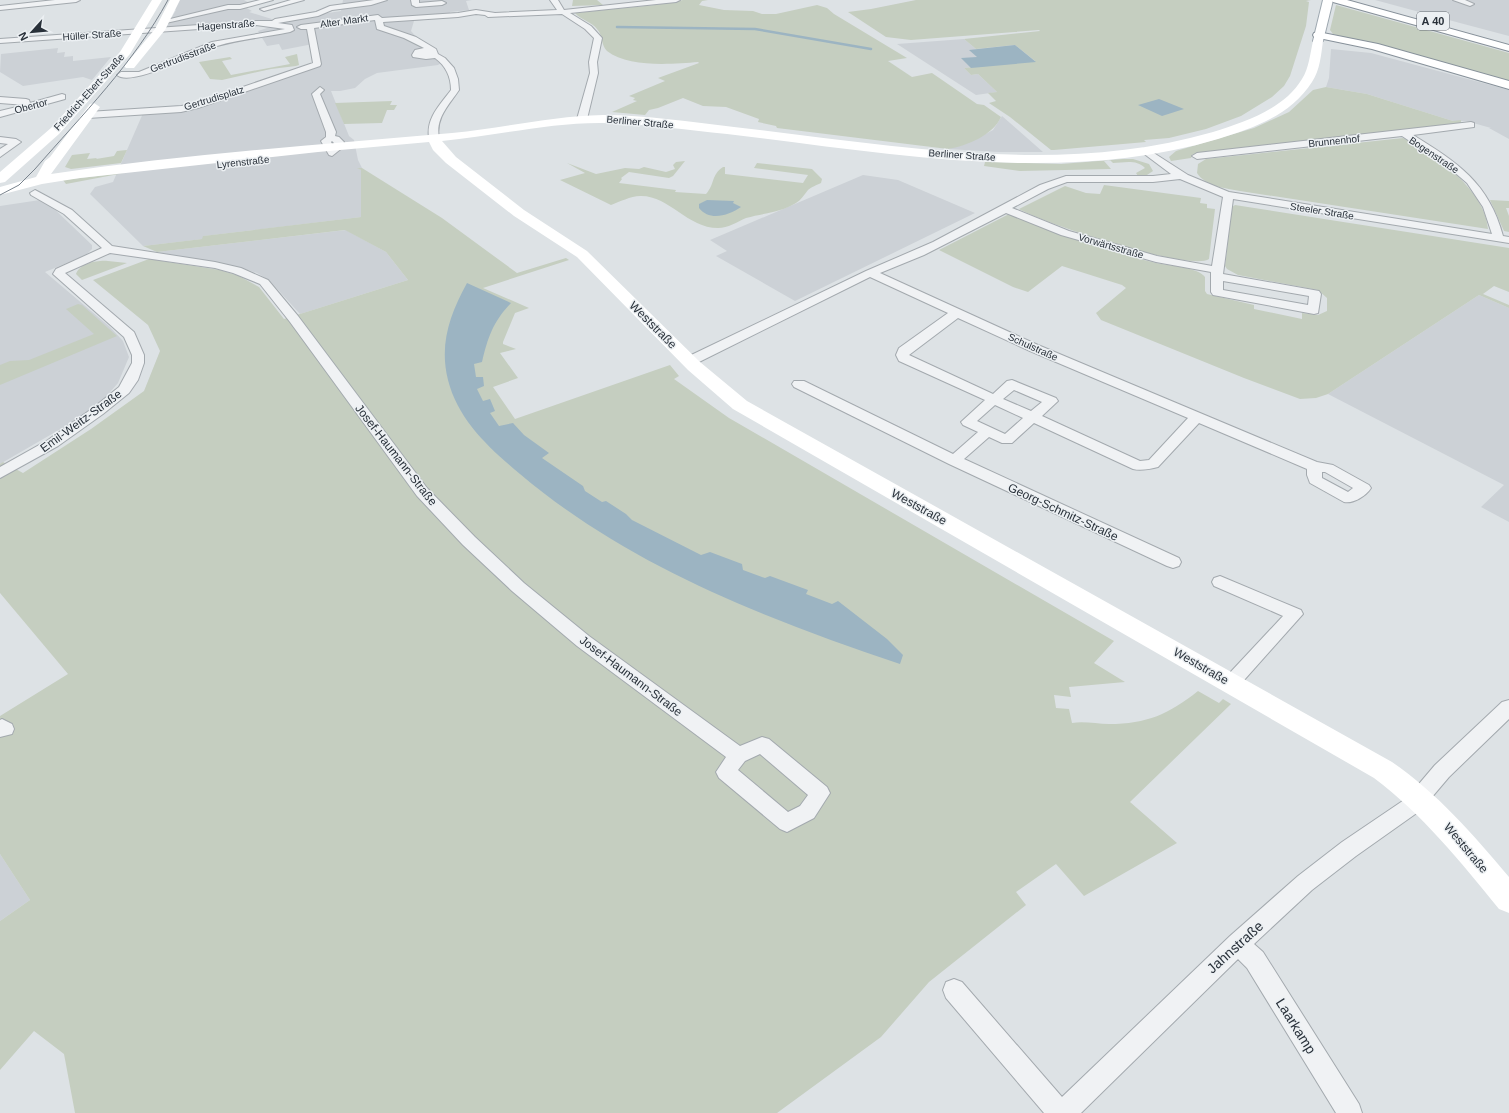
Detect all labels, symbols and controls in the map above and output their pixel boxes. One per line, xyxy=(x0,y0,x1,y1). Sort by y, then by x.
north arrow xyxy=(12,12,52,52)
street label: Alter Markt xyxy=(319,12,369,30)
road number: A 40 xyxy=(1417,12,1449,30)
street label: Hagenstraße xyxy=(197,17,256,33)
street label: Hüller Straße xyxy=(62,27,122,43)
text: N xyxy=(16,30,30,43)
street label: Gertrudisstraße xyxy=(149,39,218,75)
street label: Friedrich-Ebert-Straße xyxy=(52,51,127,133)
street label: Gertrudisplatz xyxy=(183,84,245,112)
street label: Obertor xyxy=(13,96,49,116)
street label: Berliner Straße xyxy=(606,114,674,130)
street label: Brunnenhof xyxy=(1308,133,1361,149)
street label: Bogenstraße xyxy=(1407,134,1461,176)
street label: Berliner Straße xyxy=(928,147,996,163)
street label: Lyrenstraße xyxy=(216,154,270,170)
street label: Steeler Straße xyxy=(1289,201,1355,222)
street label: Vorwärtsstraße xyxy=(1077,231,1145,261)
street label: Weststraße xyxy=(626,298,680,352)
street label: Schulstraße xyxy=(1006,331,1060,363)
street label: Emil-Weitz-Straße xyxy=(38,387,125,455)
street label: Josef-Haumann-Straße xyxy=(352,402,440,509)
street label: Georg-Schmitz-Straße xyxy=(1006,480,1121,544)
street label: Weststraße xyxy=(889,486,949,528)
street label: Josef-Haumann-Straße xyxy=(577,633,685,719)
street label: Weststraße xyxy=(1171,645,1231,688)
street label: Weststraße xyxy=(1441,820,1491,876)
street label: Jahnstraße xyxy=(1204,917,1267,976)
street label: Laarkamp xyxy=(1273,995,1319,1057)

